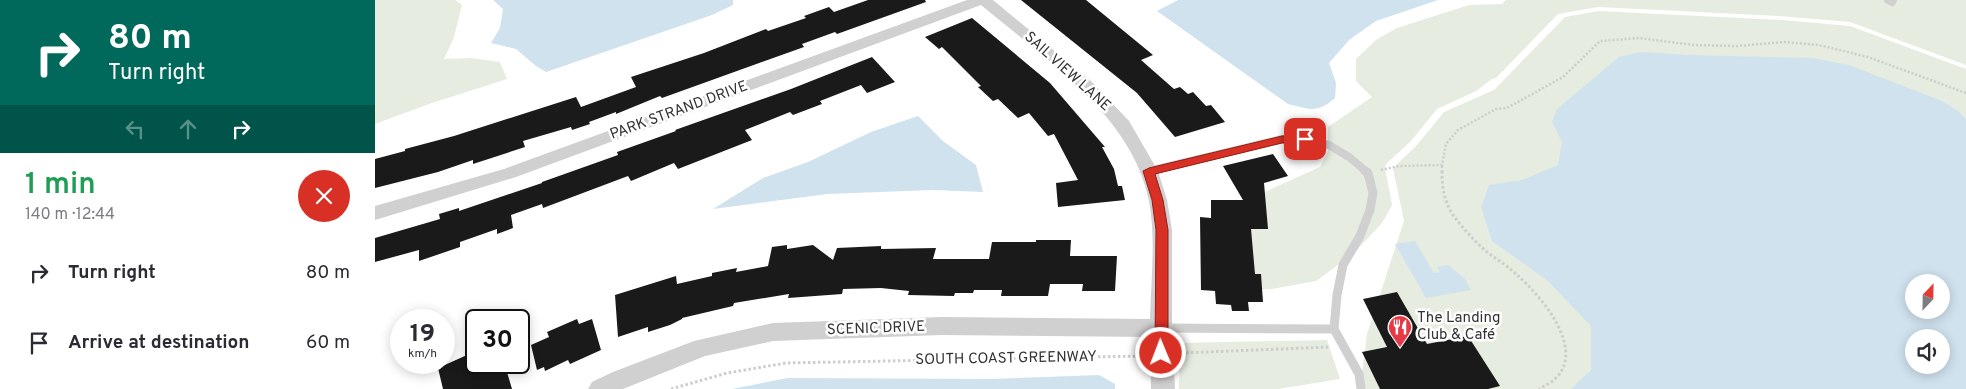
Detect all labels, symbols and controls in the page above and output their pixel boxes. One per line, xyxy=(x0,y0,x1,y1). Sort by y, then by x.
text: 80 m xyxy=(108,17,192,61)
icon: right xyxy=(25,20,90,85)
street label: SAIL VIEW LANE xyxy=(1020,28,1114,116)
text: Turn right xyxy=(108,60,205,87)
street label: PARK STRAND DRIVE xyxy=(608,77,750,145)
icon: left xyxy=(121,115,149,143)
icon: ahead xyxy=(174,115,202,143)
icon: right xyxy=(227,115,255,143)
pin xyxy=(1284,118,1326,160)
icon: arrive xyxy=(1291,125,1319,153)
text: 1 min xyxy=(25,167,96,204)
button: close xyxy=(298,170,350,222)
text: 140 m · 12:44 xyxy=(25,205,115,225)
icon: right xyxy=(25,259,53,287)
text: Turn right xyxy=(68,261,156,285)
text: 80 m xyxy=(306,261,350,285)
north arrow xyxy=(1905,274,1950,319)
map controls xyxy=(1905,274,1950,374)
speed limit sign: 30 xyxy=(465,309,530,374)
place label: The Landing Club & Café xyxy=(1417,309,1501,345)
restaurant icon: The Landing Club & Café xyxy=(1387,314,1413,348)
street label: SCENIC DRIVE xyxy=(827,318,925,340)
text: 19 xyxy=(410,319,435,351)
position arrow xyxy=(1134,326,1186,378)
icon: arrive xyxy=(25,329,53,357)
button: sound xyxy=(1905,329,1950,374)
text: Arrive at destination xyxy=(68,331,249,355)
text: 60 m xyxy=(306,331,350,355)
text: km/h xyxy=(408,346,437,362)
street label: SOUTH COAST GREENWAY xyxy=(915,348,1097,370)

